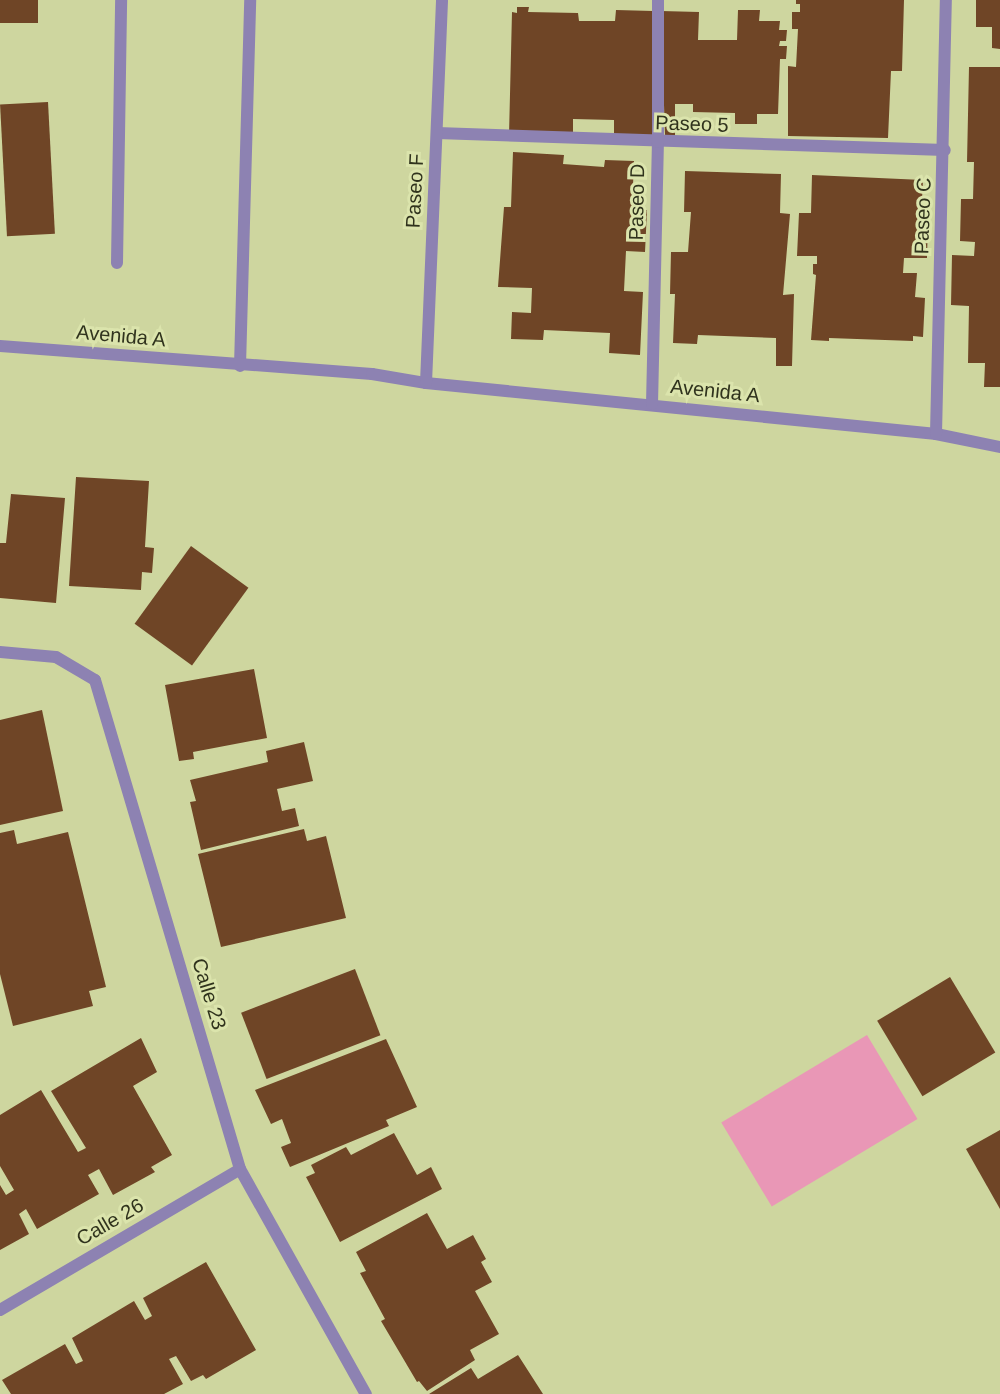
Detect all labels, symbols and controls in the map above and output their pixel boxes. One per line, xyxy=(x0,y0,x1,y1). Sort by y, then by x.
street label: Paseo 5 xyxy=(655,111,729,137)
street label: Paseo F xyxy=(401,153,429,229)
street label: Paseo D xyxy=(624,163,650,241)
street label: Paseo C xyxy=(910,177,936,255)
street label: Avenida A xyxy=(75,320,167,352)
street label: Avenida A xyxy=(669,374,761,408)
street label: Calle 23 xyxy=(187,955,231,1033)
street label: Calle 26 xyxy=(72,1193,148,1251)

